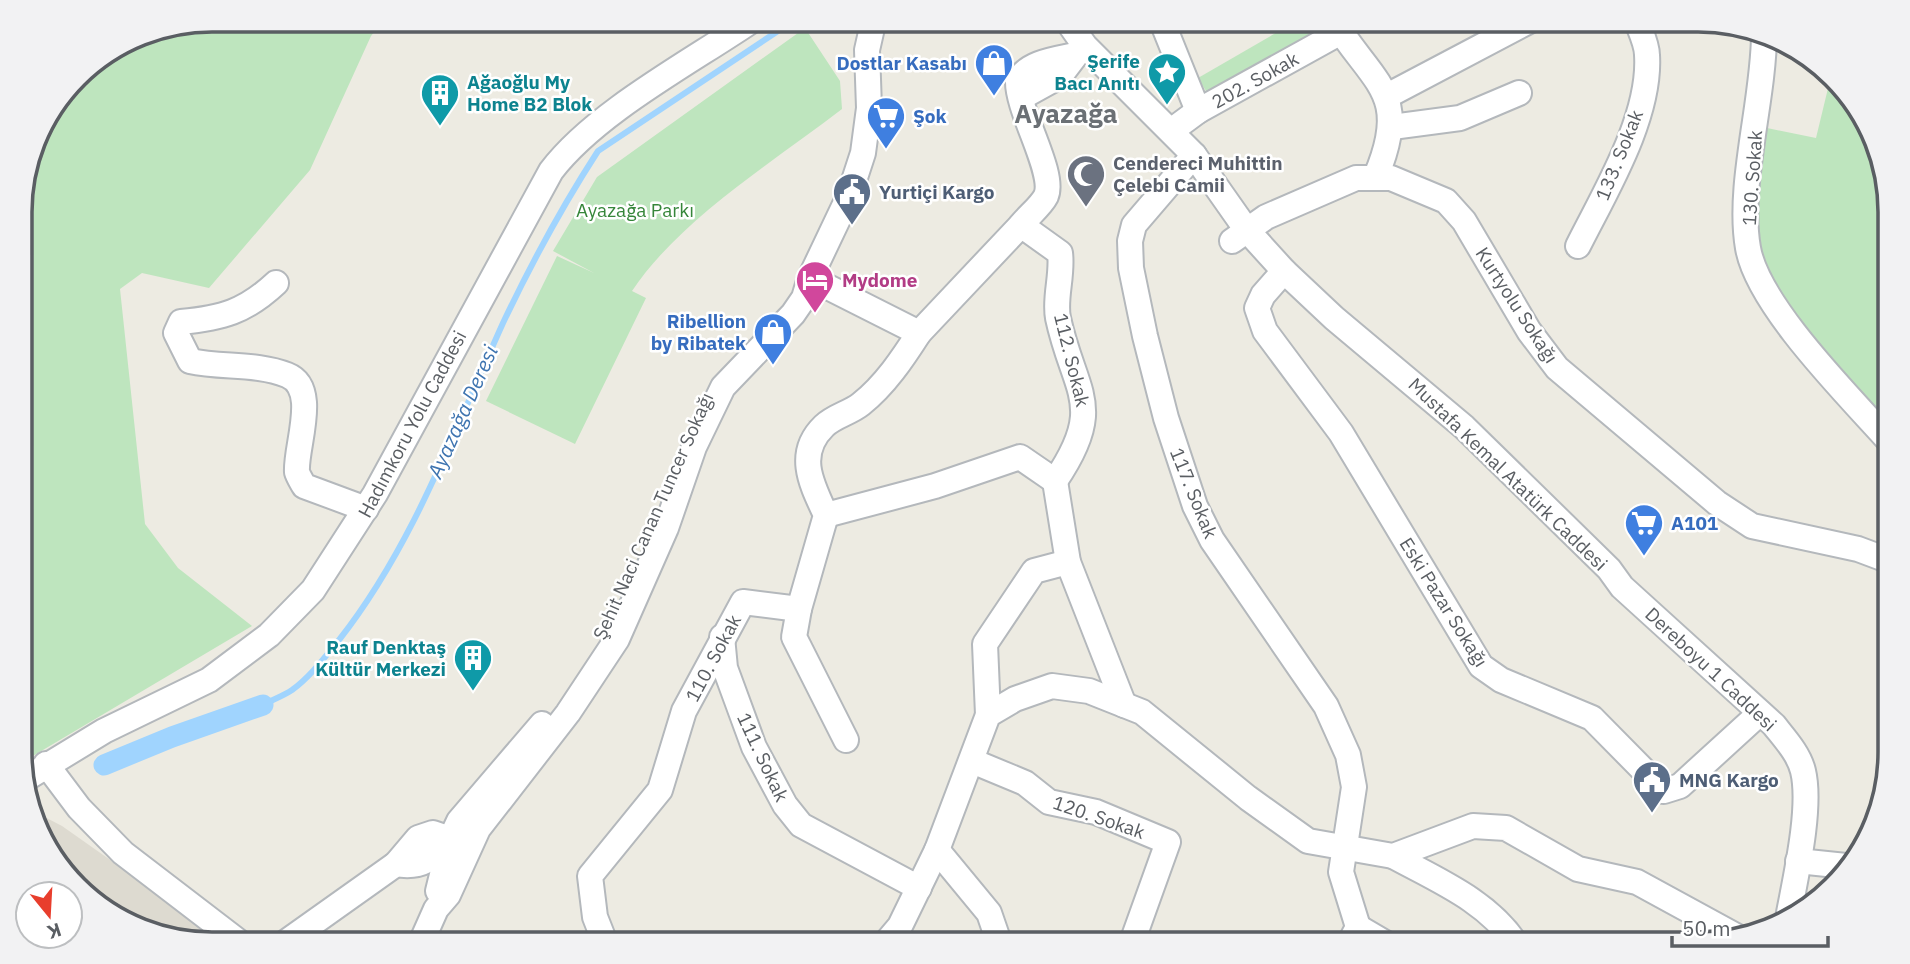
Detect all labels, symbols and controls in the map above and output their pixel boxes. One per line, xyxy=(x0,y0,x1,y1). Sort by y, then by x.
shop icon: Dostlar Kasabı xyxy=(973,42,1015,97)
street label: 202. Sokak xyxy=(1207,46,1303,114)
place label: Şerife Bacı Anıtı xyxy=(1054,49,1140,95)
place label: Dostlar Kasabı xyxy=(836,51,967,75)
place icon: Şerife Bacı Anıtı xyxy=(1146,51,1188,106)
place label: Ağaoğlu My Home B2 Blok xyxy=(467,70,592,116)
building icon: Ağaoğlu My Home B2 Blok xyxy=(419,72,461,127)
supermarket icon: Şok xyxy=(865,95,907,150)
district label: Ayazağa xyxy=(1014,96,1118,130)
place label: Şok xyxy=(913,104,947,128)
street label: 133. Sokak xyxy=(1590,106,1648,204)
street label: 130. Sokak xyxy=(1737,129,1767,227)
place label: Cendereci Muhittin Çelebi Camii xyxy=(1113,151,1282,197)
mosque icon: Cendereci Muhittin Çelebi Camii xyxy=(1065,153,1107,208)
public building icon: Yurtiçi Kargo xyxy=(831,171,873,226)
place label: Yurtiçi Kargo xyxy=(879,180,995,204)
park label: Ayazağa Parkı xyxy=(576,198,694,222)
street label: Kurtyolu Sokağı xyxy=(1471,243,1563,367)
hotel icon: Mydome xyxy=(794,259,836,314)
place label: Mydome xyxy=(842,268,918,292)
place label: Ribellion by Ribatek xyxy=(651,309,746,355)
shop icon: Ribellion by Ribatek xyxy=(752,311,794,366)
street label: 112. Sokak xyxy=(1049,311,1095,409)
street label: Hadımkoru Yolu Caddesi xyxy=(352,326,472,522)
water label: Ayazağa Deresi xyxy=(420,340,504,483)
street label: Mustafa Kemal Atatürk Caddesi xyxy=(1403,372,1613,576)
street label: Şehit Naci Canan Tuncer Sokağı xyxy=(588,389,718,643)
street label: 117. Sokak xyxy=(1165,444,1223,542)
supermarket icon: A101 xyxy=(1623,502,1665,557)
place label: A101 xyxy=(1671,511,1719,535)
street label: Eski Pazar Sokağı xyxy=(1395,533,1493,671)
street label: Dereboyu 1 Caddesi xyxy=(1640,602,1782,736)
street label: 110. Sokak xyxy=(680,610,746,706)
place label: Rauf Denktaş Kültür Merkezi xyxy=(315,635,446,681)
building icon: Rauf Denktaş Kültür Merkezi xyxy=(452,637,494,692)
street label: 111. Sokak xyxy=(732,709,794,805)
public building icon: MNG Kargo xyxy=(1631,759,1673,814)
place label: MNG Kargo xyxy=(1679,768,1779,792)
street label: 120. Sokak xyxy=(1050,790,1148,844)
north arrow xyxy=(14,880,84,950)
scale bar xyxy=(1672,904,1828,948)
text: 50 m xyxy=(1682,914,1731,942)
text: K xyxy=(44,918,64,945)

